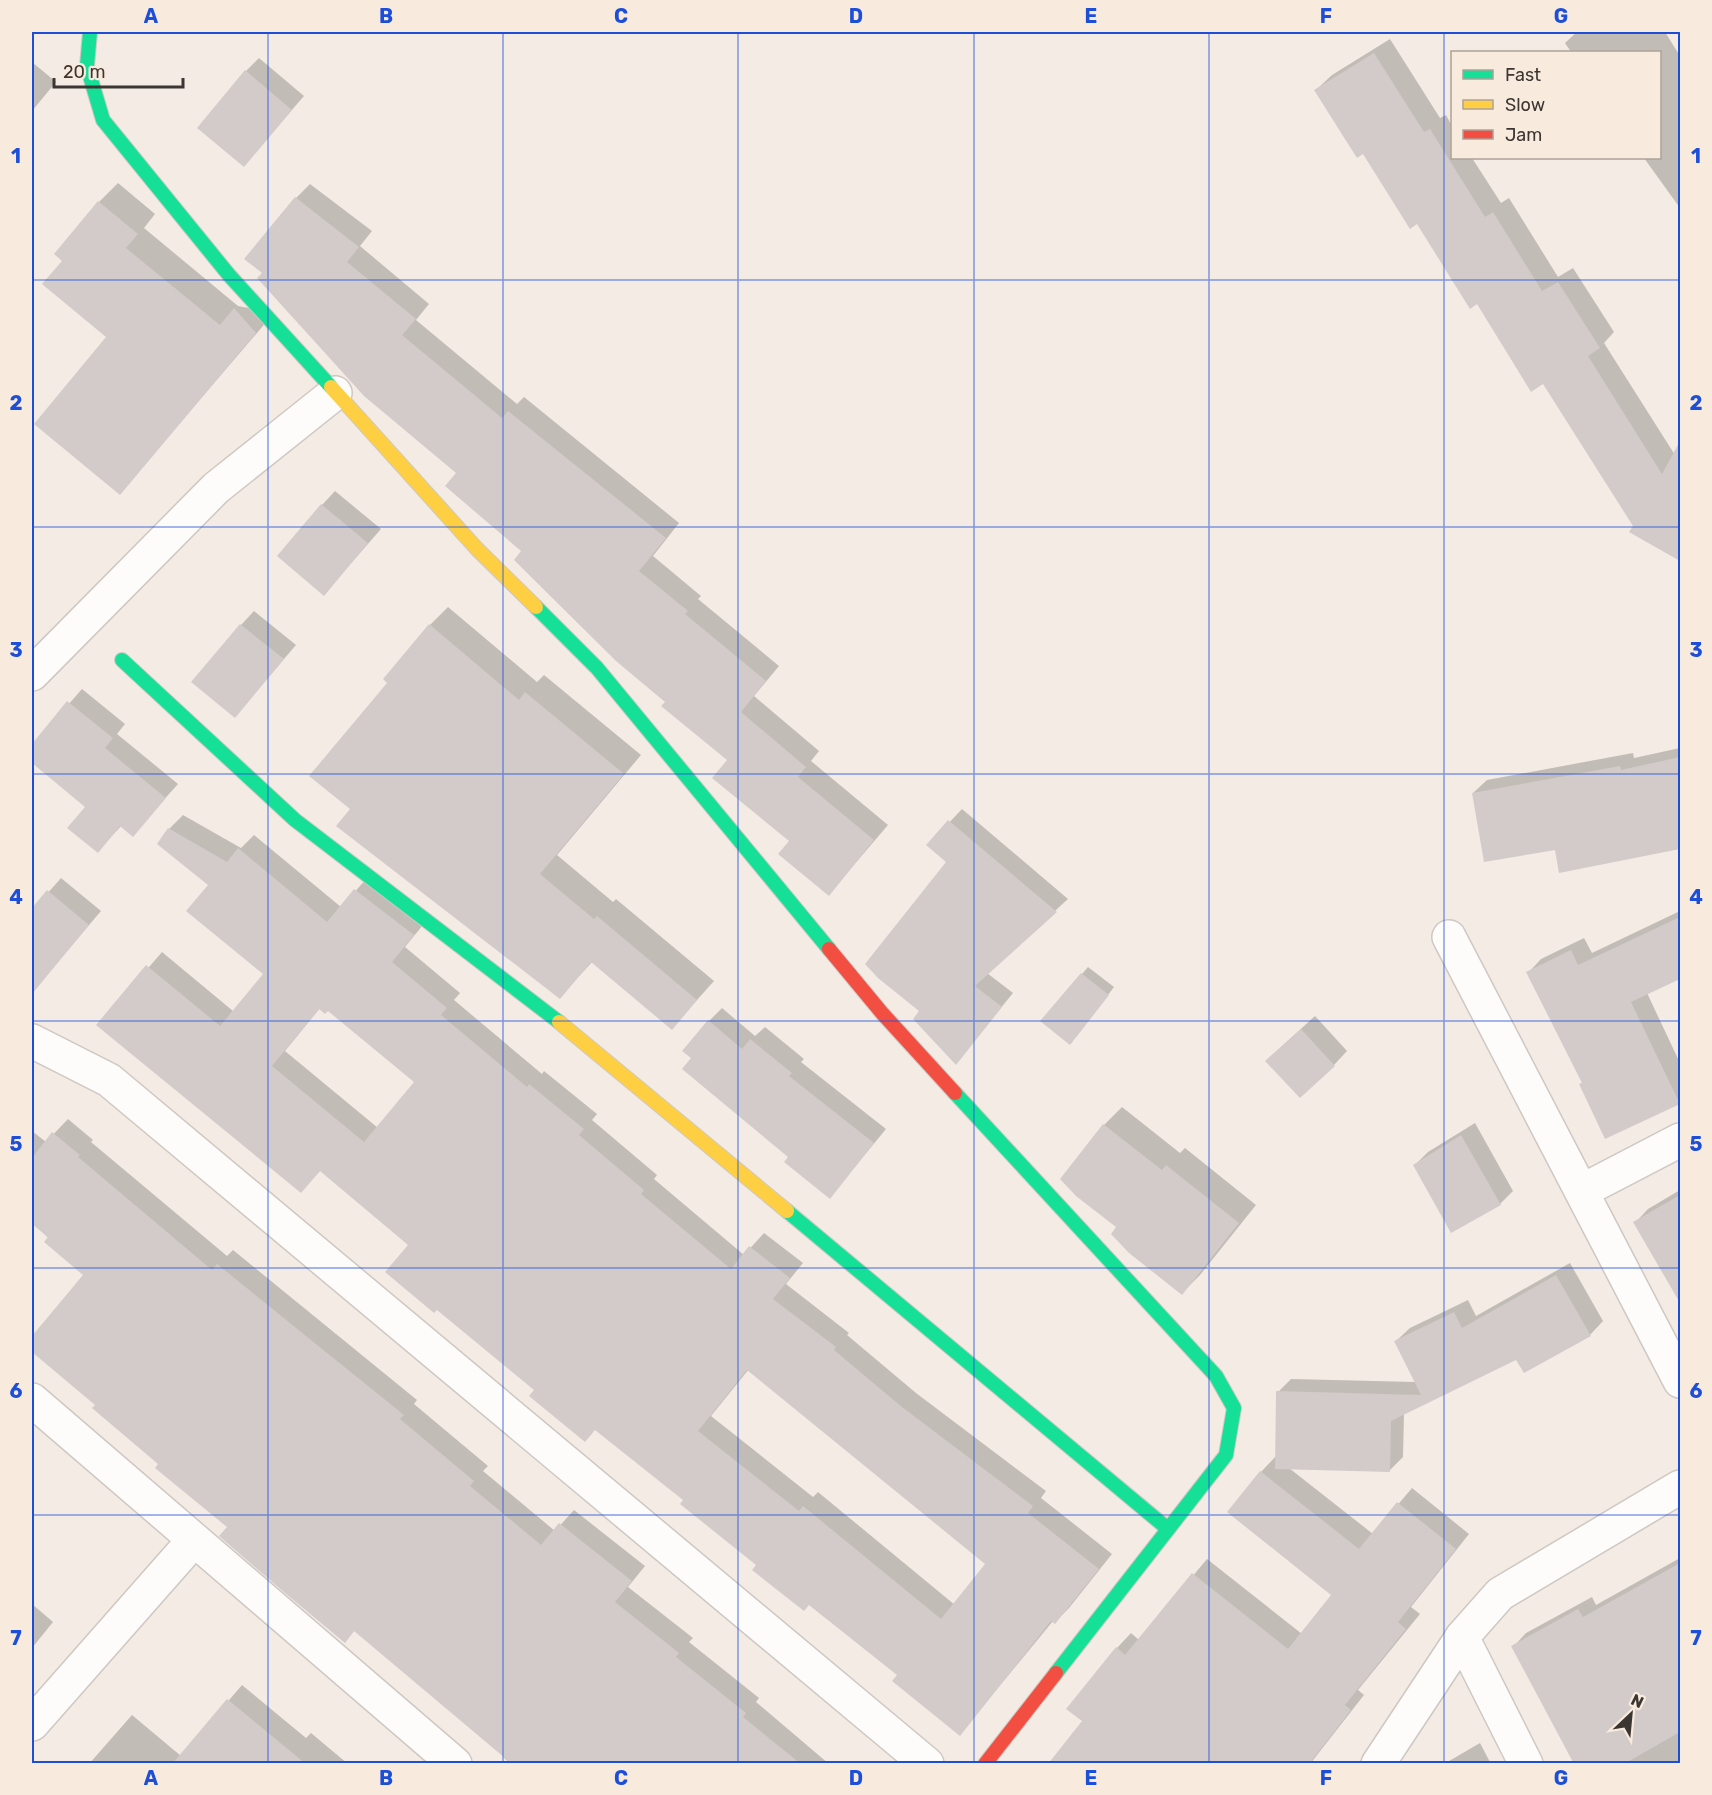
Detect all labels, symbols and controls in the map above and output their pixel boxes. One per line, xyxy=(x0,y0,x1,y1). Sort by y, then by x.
text: A xyxy=(144,4,159,28)
text: B xyxy=(379,4,393,28)
text: C xyxy=(614,4,628,28)
text: D xyxy=(849,4,863,28)
text: E xyxy=(1085,4,1097,28)
text: F xyxy=(1320,4,1332,28)
text: G xyxy=(1554,4,1568,28)
scale bar xyxy=(54,51,183,89)
legend xyxy=(1451,51,1661,159)
text: 20 m xyxy=(63,61,105,83)
text: Fast xyxy=(1505,64,1541,86)
text: Slow xyxy=(1505,94,1545,116)
text: Jam xyxy=(1505,124,1542,146)
text: 1 xyxy=(11,144,21,168)
text: 1 xyxy=(1691,144,1701,168)
text: 2 xyxy=(10,391,23,415)
text: 2 xyxy=(1690,391,1703,415)
text: 3 xyxy=(9,638,23,662)
text: 3 xyxy=(1689,638,1703,662)
text: 4 xyxy=(9,885,23,909)
text: 4 xyxy=(1689,885,1703,909)
text: 5 xyxy=(10,1132,23,1156)
text: 5 xyxy=(1690,1132,1703,1156)
text: 6 xyxy=(9,1379,23,1403)
text: 6 xyxy=(1689,1379,1703,1403)
text: 7 xyxy=(10,1626,22,1650)
text: 7 xyxy=(1690,1626,1702,1650)
north arrow xyxy=(1601,1684,1661,1744)
text: N xyxy=(1628,1690,1647,1712)
text: A xyxy=(144,1766,159,1790)
text: B xyxy=(379,1766,393,1790)
text: C xyxy=(614,1766,628,1790)
text: D xyxy=(849,1766,863,1790)
text: E xyxy=(1085,1766,1097,1790)
text: F xyxy=(1320,1766,1332,1790)
text: G xyxy=(1554,1766,1568,1790)

